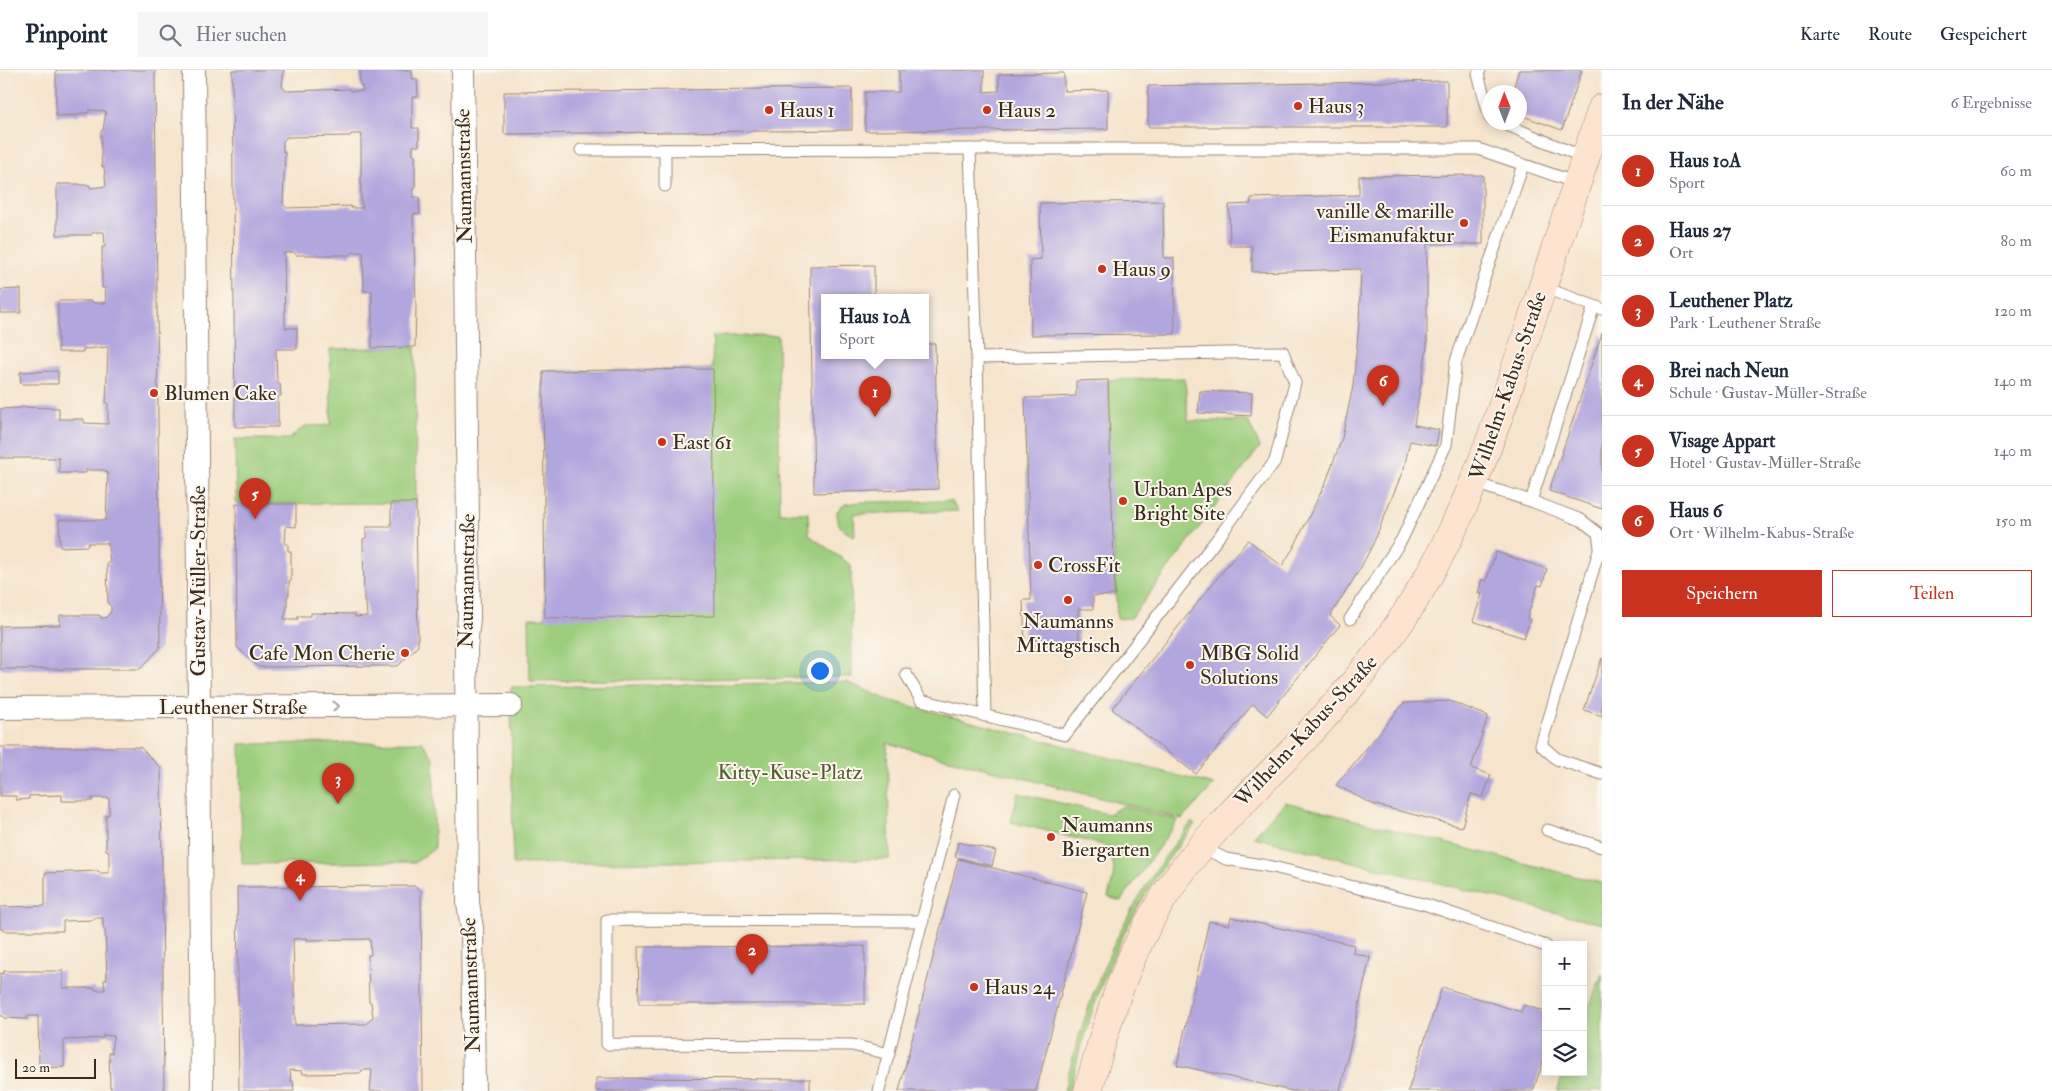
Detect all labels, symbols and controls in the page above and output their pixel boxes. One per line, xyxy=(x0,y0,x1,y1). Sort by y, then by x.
search box xyxy=(138,12,488,57)
text: Pinpoint xyxy=(25,19,108,50)
icon: search xyxy=(156,21,184,49)
text: Hier suchen xyxy=(196,23,287,47)
text: Karte xyxy=(1800,23,1840,46)
text: Route xyxy=(1868,23,1912,46)
text: Gespeichert xyxy=(1940,23,2027,46)
north arrow xyxy=(1482,85,1527,130)
text: In der Nähe xyxy=(1622,89,1724,116)
place label: Haus 3 xyxy=(1308,93,1364,120)
text: 6 Ergebnisse xyxy=(1951,93,2032,113)
place label: Haus 1 xyxy=(779,97,835,124)
place label: Haus 2 xyxy=(997,97,1056,124)
marker: Haus 3 xyxy=(1292,100,1304,112)
marker: Haus 1 xyxy=(763,104,775,116)
marker: Haus 2 xyxy=(981,104,993,116)
street label: Naumannstraße xyxy=(449,108,479,244)
text: Haus 10A xyxy=(1669,149,1741,173)
text: 1 xyxy=(1635,161,1641,181)
text: 60 m xyxy=(2000,161,2032,181)
text: Sport xyxy=(1669,173,1705,193)
place label: vanille & marille Eismanufaktur xyxy=(1315,198,1454,249)
marker: vanille & marille Eismanufaktur xyxy=(1458,217,1470,229)
text: Haus 27 xyxy=(1669,219,1731,243)
text: 2 xyxy=(1634,231,1642,251)
text: 80 m xyxy=(2001,231,2032,251)
text: Ort xyxy=(1669,243,1693,263)
place label: Haus 9 xyxy=(1112,256,1171,283)
marker: Haus 9 xyxy=(1096,263,1108,275)
street label: Wilhelm-Kabus-Straße xyxy=(1463,288,1553,485)
text: Leuthener Platz xyxy=(1669,289,1793,313)
popup xyxy=(821,294,929,359)
text: 3 xyxy=(1635,301,1641,321)
text: 120 m xyxy=(1994,301,2032,321)
text: Haus 10A xyxy=(839,305,911,329)
text: Park · Leuthener Straße xyxy=(1669,313,1821,333)
text: Sport xyxy=(839,329,875,349)
text: Brei nach Neun xyxy=(1669,359,1789,383)
pin: 6 xyxy=(1367,365,1399,406)
text: 4 xyxy=(1634,371,1642,391)
text: 140 m xyxy=(1994,371,2032,391)
pin: 1 xyxy=(859,376,891,417)
place label: Blumen Cake xyxy=(164,380,277,407)
text: Schule · Gustav-Müller-Straße xyxy=(1669,383,1867,403)
marker: Blumen Cake xyxy=(148,387,160,399)
place label: East 61 xyxy=(672,429,732,456)
text: Visage Appart xyxy=(1669,429,1775,453)
marker: East 61 xyxy=(656,436,668,448)
text: 5 xyxy=(1634,441,1642,461)
text: 140 m xyxy=(1994,441,2032,461)
text: Hotel · Gustav-Müller-Straße xyxy=(1669,453,1861,473)
place label: Urban Apes Bright Site xyxy=(1133,476,1232,527)
pin: 5 xyxy=(239,478,271,519)
street label: Gustav-Müller-Straße xyxy=(185,485,212,676)
marker: Urban Apes Bright Site xyxy=(1117,495,1129,507)
text: Haus 6 xyxy=(1669,499,1722,523)
text: 6 xyxy=(1634,511,1642,531)
text: 150 m xyxy=(1995,511,2032,531)
street label: Naumannstraße xyxy=(452,513,482,649)
text: Ort · Wilhelm-Kabus-Straße xyxy=(1669,523,1854,543)
place label: CrossFit xyxy=(1048,552,1121,579)
marker: CrossFit xyxy=(1032,559,1044,571)
button: Speichern xyxy=(1622,570,1822,617)
button: Teilen xyxy=(1832,570,2032,617)
marker: Naumanns Mittagstisch xyxy=(1062,594,1074,606)
place label: Naumanns Mittagstisch xyxy=(1016,608,1120,659)
place label: Cafe Mon Cherie xyxy=(249,640,395,667)
place label: MBG Solid Solutions xyxy=(1200,640,1300,691)
marker: Cafe Mon Cherie xyxy=(399,647,411,659)
street label: Wilhelm-Kabus-Straße xyxy=(1228,649,1384,813)
your location xyxy=(807,658,833,684)
marker: MBG Solid Solutions xyxy=(1184,659,1196,671)
street label: Leuthener Straße xyxy=(159,694,307,721)
one-way arrow xyxy=(332,701,340,711)
park label: Kitty-Kuse-Platz xyxy=(717,759,863,786)
pin: 3 xyxy=(322,763,354,804)
place label: Naumanns Biergarten xyxy=(1061,812,1153,863)
marker: Naumanns Biergarten xyxy=(1045,831,1057,843)
pin: 4 xyxy=(284,860,316,901)
street label: Naumannstraße xyxy=(455,917,487,1053)
pin: 2 xyxy=(736,934,768,975)
map controls xyxy=(1542,941,1587,1076)
button: + xyxy=(1542,941,1587,986)
place label: Haus 24 xyxy=(984,974,1056,1001)
marker: Haus 24 xyxy=(968,981,980,993)
button: − xyxy=(1542,986,1587,1031)
button: layers xyxy=(1542,1031,1587,1076)
scale bar xyxy=(15,1056,96,1079)
text: 20 m xyxy=(22,1059,50,1076)

